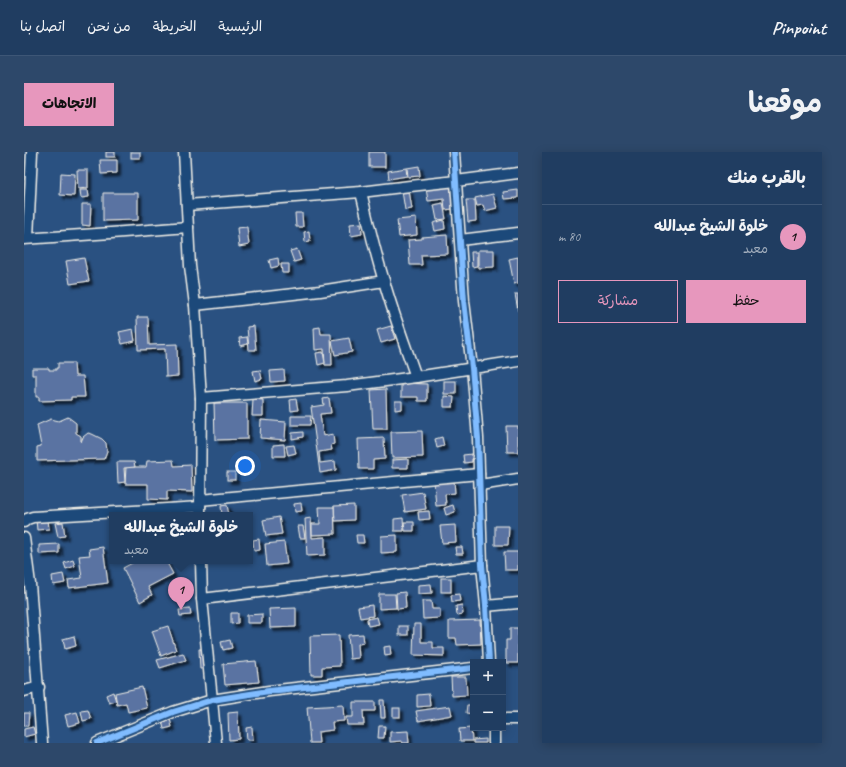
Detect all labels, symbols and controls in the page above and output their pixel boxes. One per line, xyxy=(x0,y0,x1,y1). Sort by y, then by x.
text: Pinpoint xyxy=(772,16,826,40)
text: اتصل بنا xyxy=(20,18,65,35)
text: من نحن xyxy=(87,18,131,35)
text: الخريطة xyxy=(153,18,196,35)
text: الرئيسية xyxy=(218,18,262,35)
button: الاتجاهات xyxy=(24,83,114,126)
text: موقعنا xyxy=(748,85,822,120)
text: بالقرب منك xyxy=(727,167,806,188)
text: خلوة الشيخ عبدالله xyxy=(654,217,768,236)
text: 80 m xyxy=(558,229,580,245)
text: 1 xyxy=(790,229,796,245)
text: معبد xyxy=(743,241,768,257)
button: مشاركة xyxy=(558,280,678,323)
button: حفظ xyxy=(686,280,806,323)
your location xyxy=(235,456,255,476)
popup xyxy=(109,512,253,564)
text: خلوة الشيخ عبدالله xyxy=(124,518,238,537)
text: معبد xyxy=(124,542,149,558)
pin: 1 xyxy=(168,577,194,610)
map controls xyxy=(470,659,506,731)
button: + xyxy=(470,659,506,695)
button: − xyxy=(470,695,506,731)

